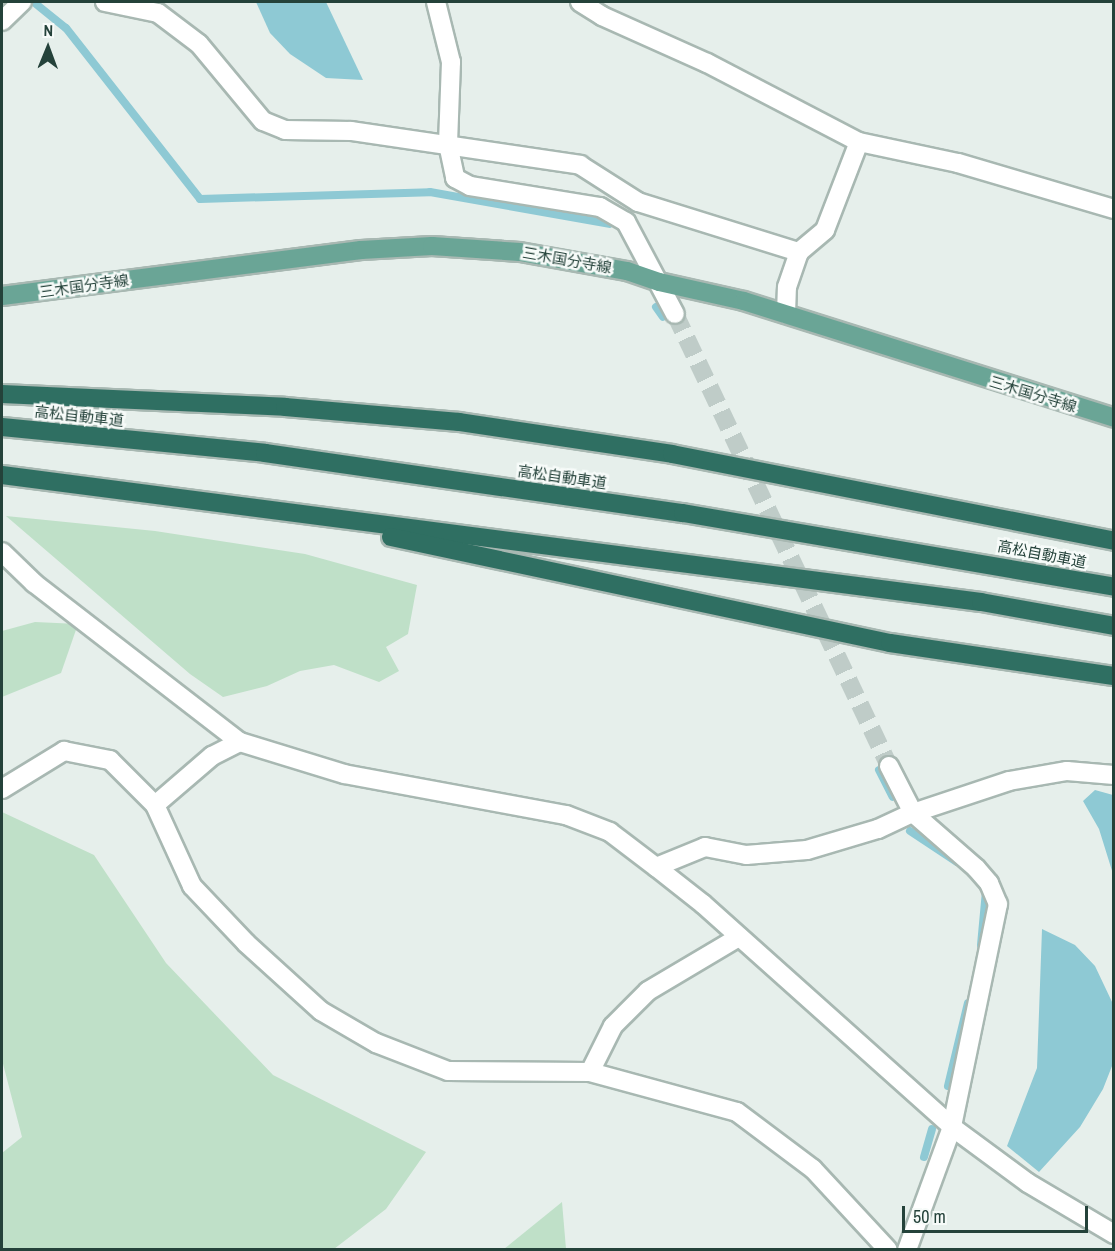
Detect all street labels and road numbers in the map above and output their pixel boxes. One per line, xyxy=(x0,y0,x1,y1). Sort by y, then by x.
street label: 三木国分寺線 xyxy=(521,243,613,277)
street label: 三木国分寺線 xyxy=(38,271,130,301)
street label: 三木国分寺線 xyxy=(987,372,1079,416)
street label: 高松自動車道 xyxy=(33,402,125,430)
street label: 高松自動車道 xyxy=(516,462,608,492)
street label: 高松自動車道 xyxy=(996,537,1088,571)

